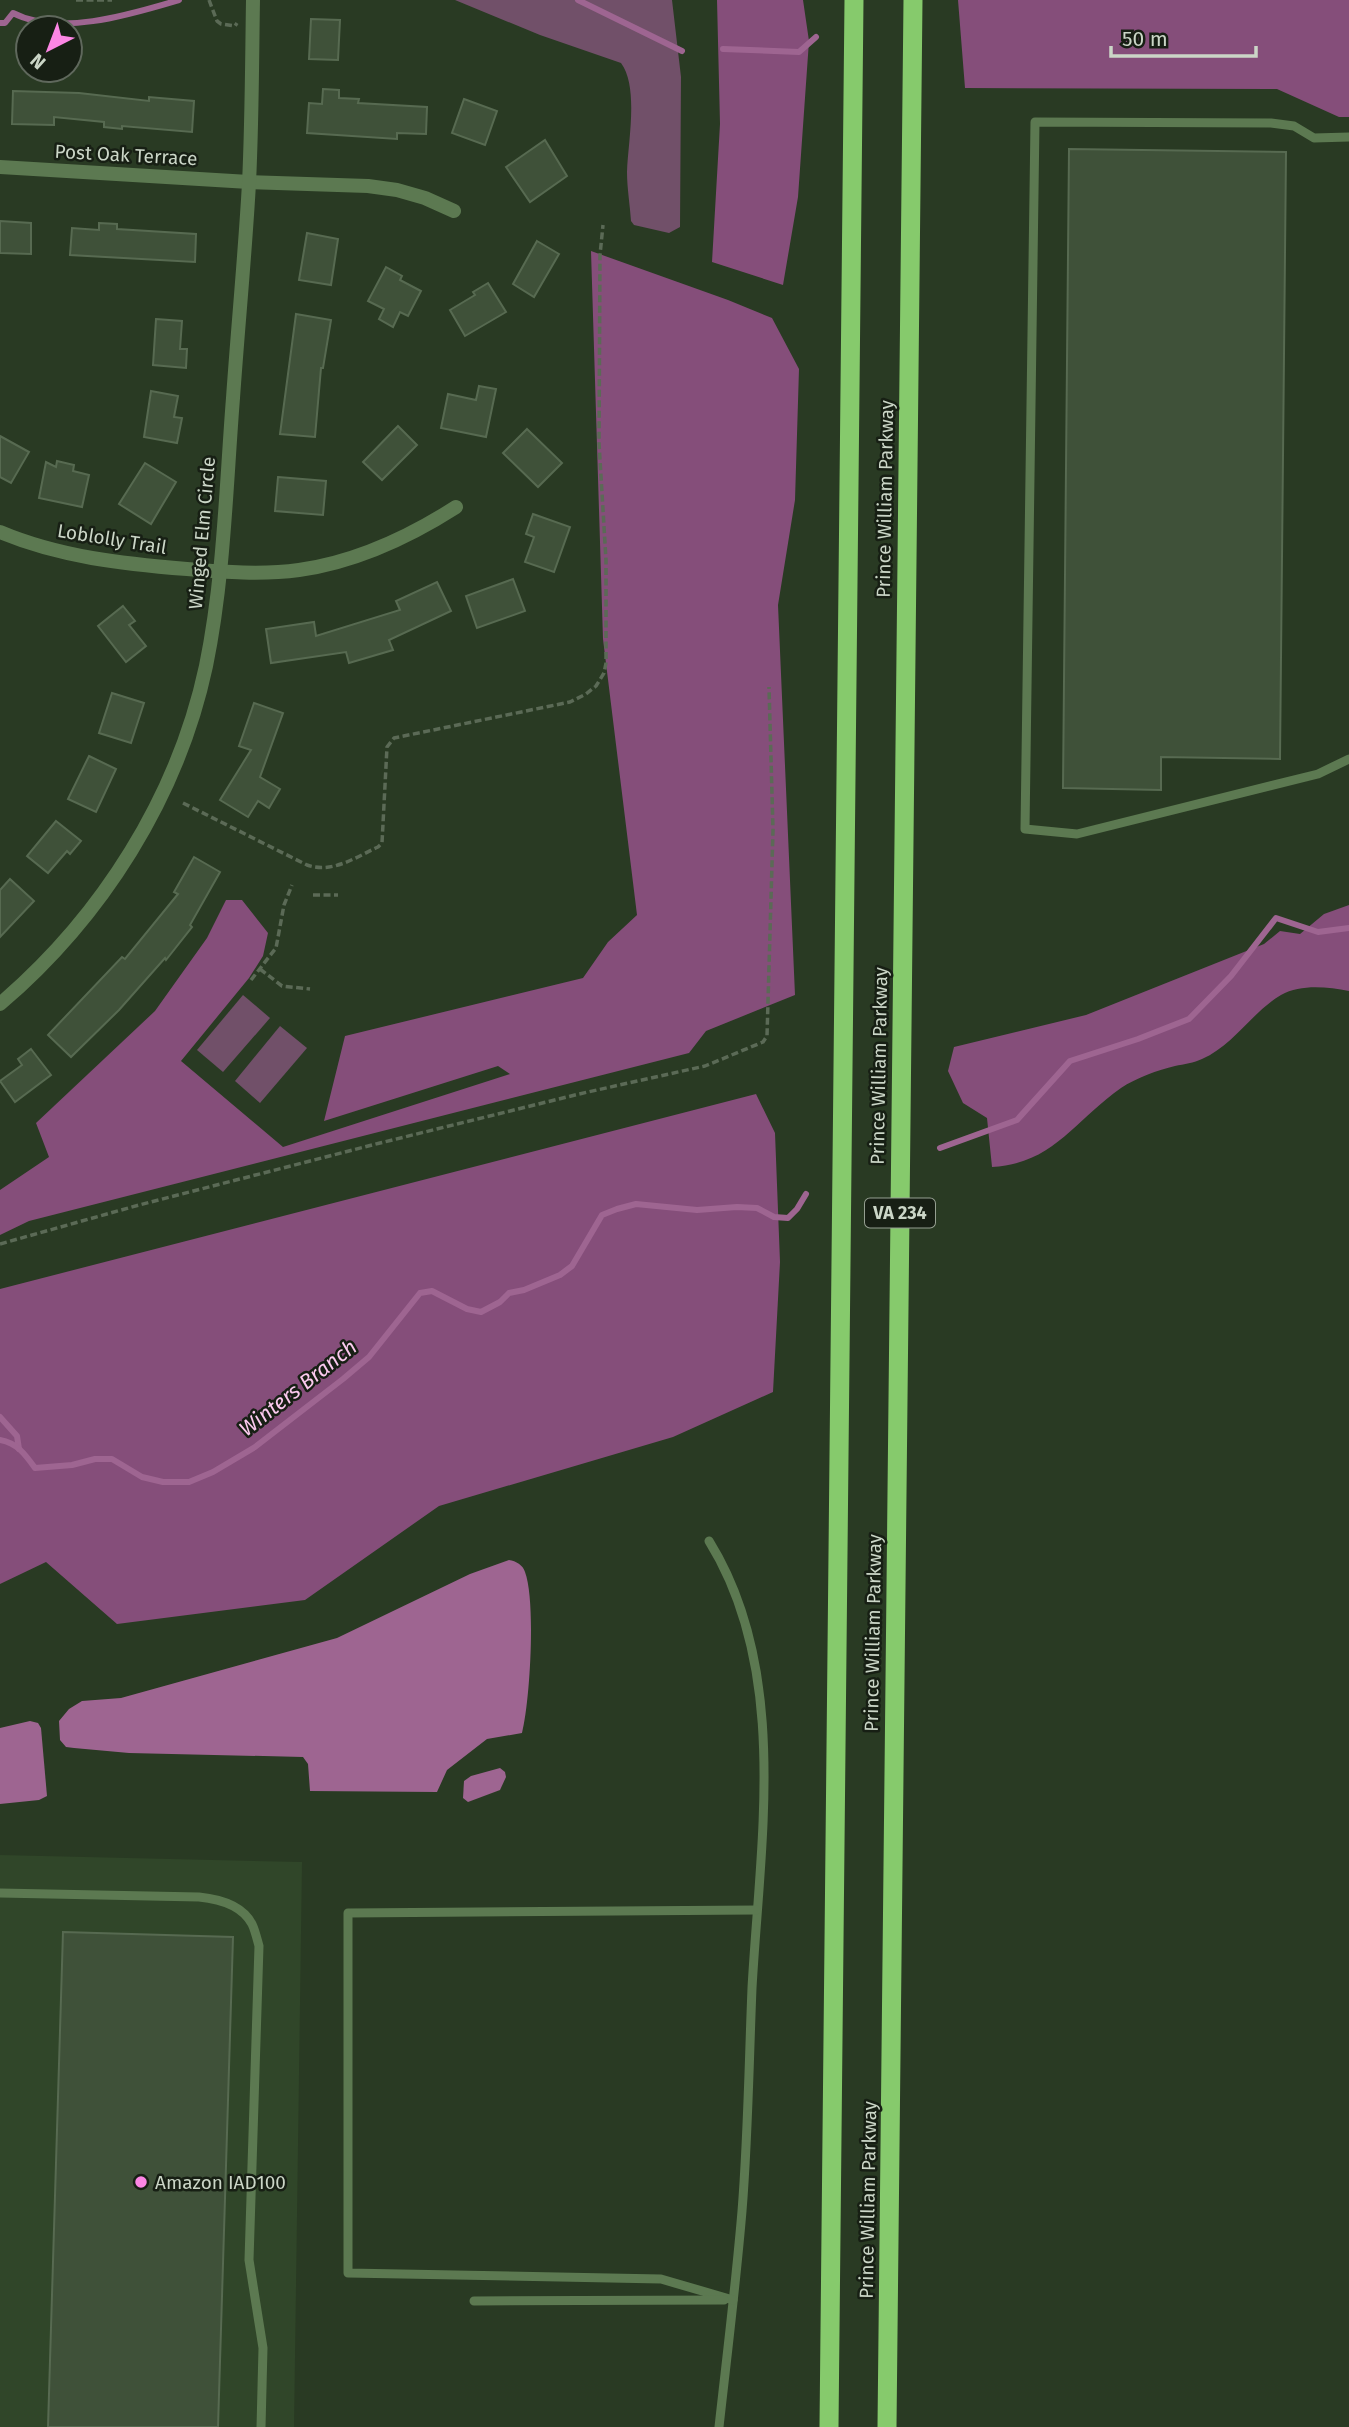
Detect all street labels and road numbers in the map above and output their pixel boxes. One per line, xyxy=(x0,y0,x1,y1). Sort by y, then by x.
street label: Post Oak Terrace xyxy=(54,140,198,170)
street label: Prince William Parkway xyxy=(872,399,898,598)
street label: Winged Elm Circle xyxy=(184,456,220,610)
street label: Loblolly Trail xyxy=(56,519,169,559)
street label: Prince William Parkway xyxy=(866,966,892,1165)
road number: VA 234 xyxy=(865,1198,935,1228)
street label: Prince William Parkway xyxy=(860,1533,886,1732)
street label: Prince William Parkway xyxy=(855,2100,881,2299)

